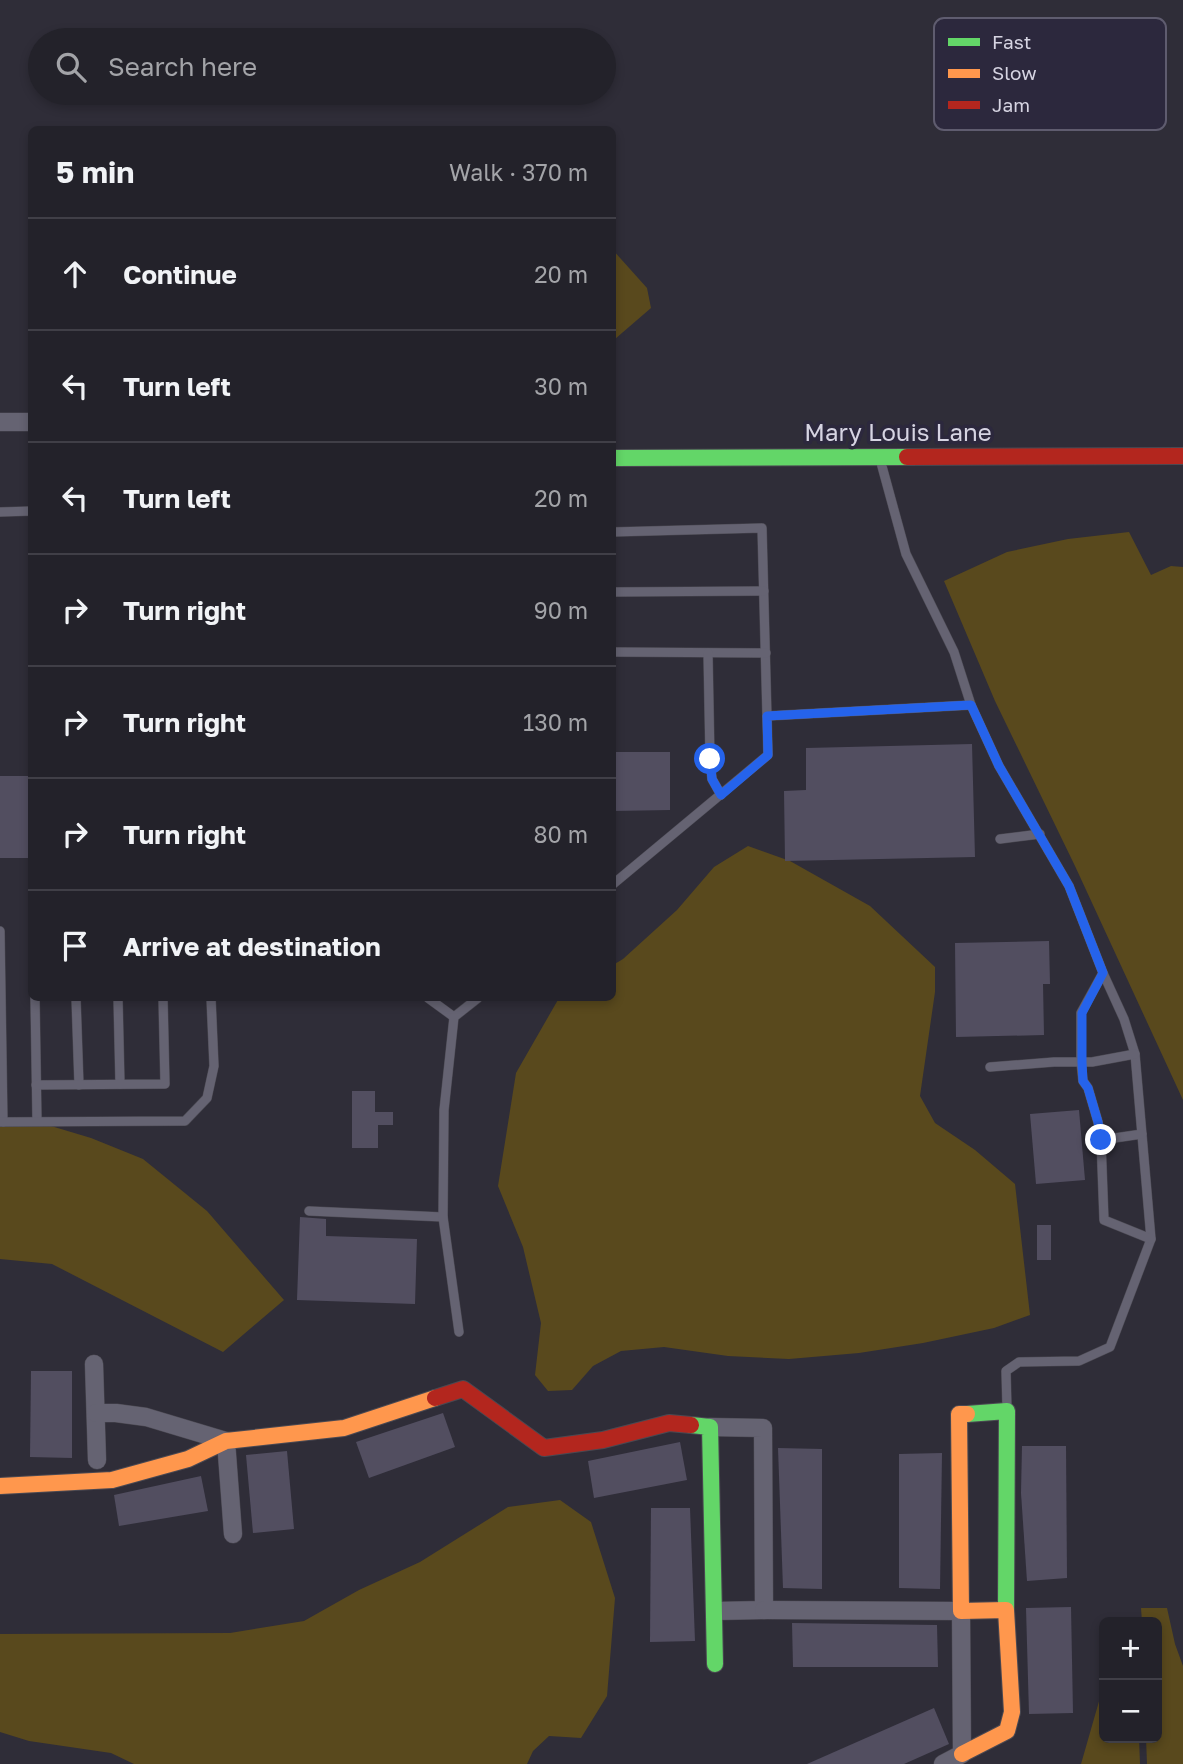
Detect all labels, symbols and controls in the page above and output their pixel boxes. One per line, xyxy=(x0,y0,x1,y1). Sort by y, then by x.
legend xyxy=(934,18,1166,130)
search box xyxy=(28,28,616,105)
text: Fast xyxy=(992,30,1031,53)
icon: search xyxy=(52,48,90,86)
text: Search here xyxy=(108,51,257,82)
text: Slow xyxy=(992,61,1037,84)
text: Jam xyxy=(992,93,1030,116)
text: 5 min xyxy=(56,154,134,190)
text: Walk · 370 m xyxy=(449,158,588,186)
icon: ahead xyxy=(56,255,94,293)
text: Continue xyxy=(123,259,237,290)
text: 20 m xyxy=(534,260,588,288)
icon: left xyxy=(56,367,94,405)
text: Turn left xyxy=(123,371,231,402)
text: 30 m xyxy=(534,372,588,400)
street label: Mary Louis Lane xyxy=(804,417,992,446)
icon: left xyxy=(56,479,94,517)
text: Turn left xyxy=(123,483,231,514)
text: 20 m xyxy=(534,484,588,512)
icon: right xyxy=(56,591,94,629)
text: Turn right xyxy=(123,595,246,626)
text: 90 m xyxy=(534,596,588,624)
icon: right xyxy=(56,703,94,741)
text: Turn right xyxy=(123,707,246,738)
text: 130 m xyxy=(523,708,588,736)
route start xyxy=(694,743,725,774)
icon: right xyxy=(56,815,94,853)
text: Turn right xyxy=(123,819,246,850)
text: 80 m xyxy=(534,820,588,848)
icon: arrive xyxy=(56,927,94,965)
text: Arrive at destination xyxy=(123,931,381,962)
route end xyxy=(1085,1124,1116,1155)
map controls xyxy=(1099,1617,1162,1743)
button: + xyxy=(1099,1617,1162,1680)
button: − xyxy=(1099,1680,1162,1743)

